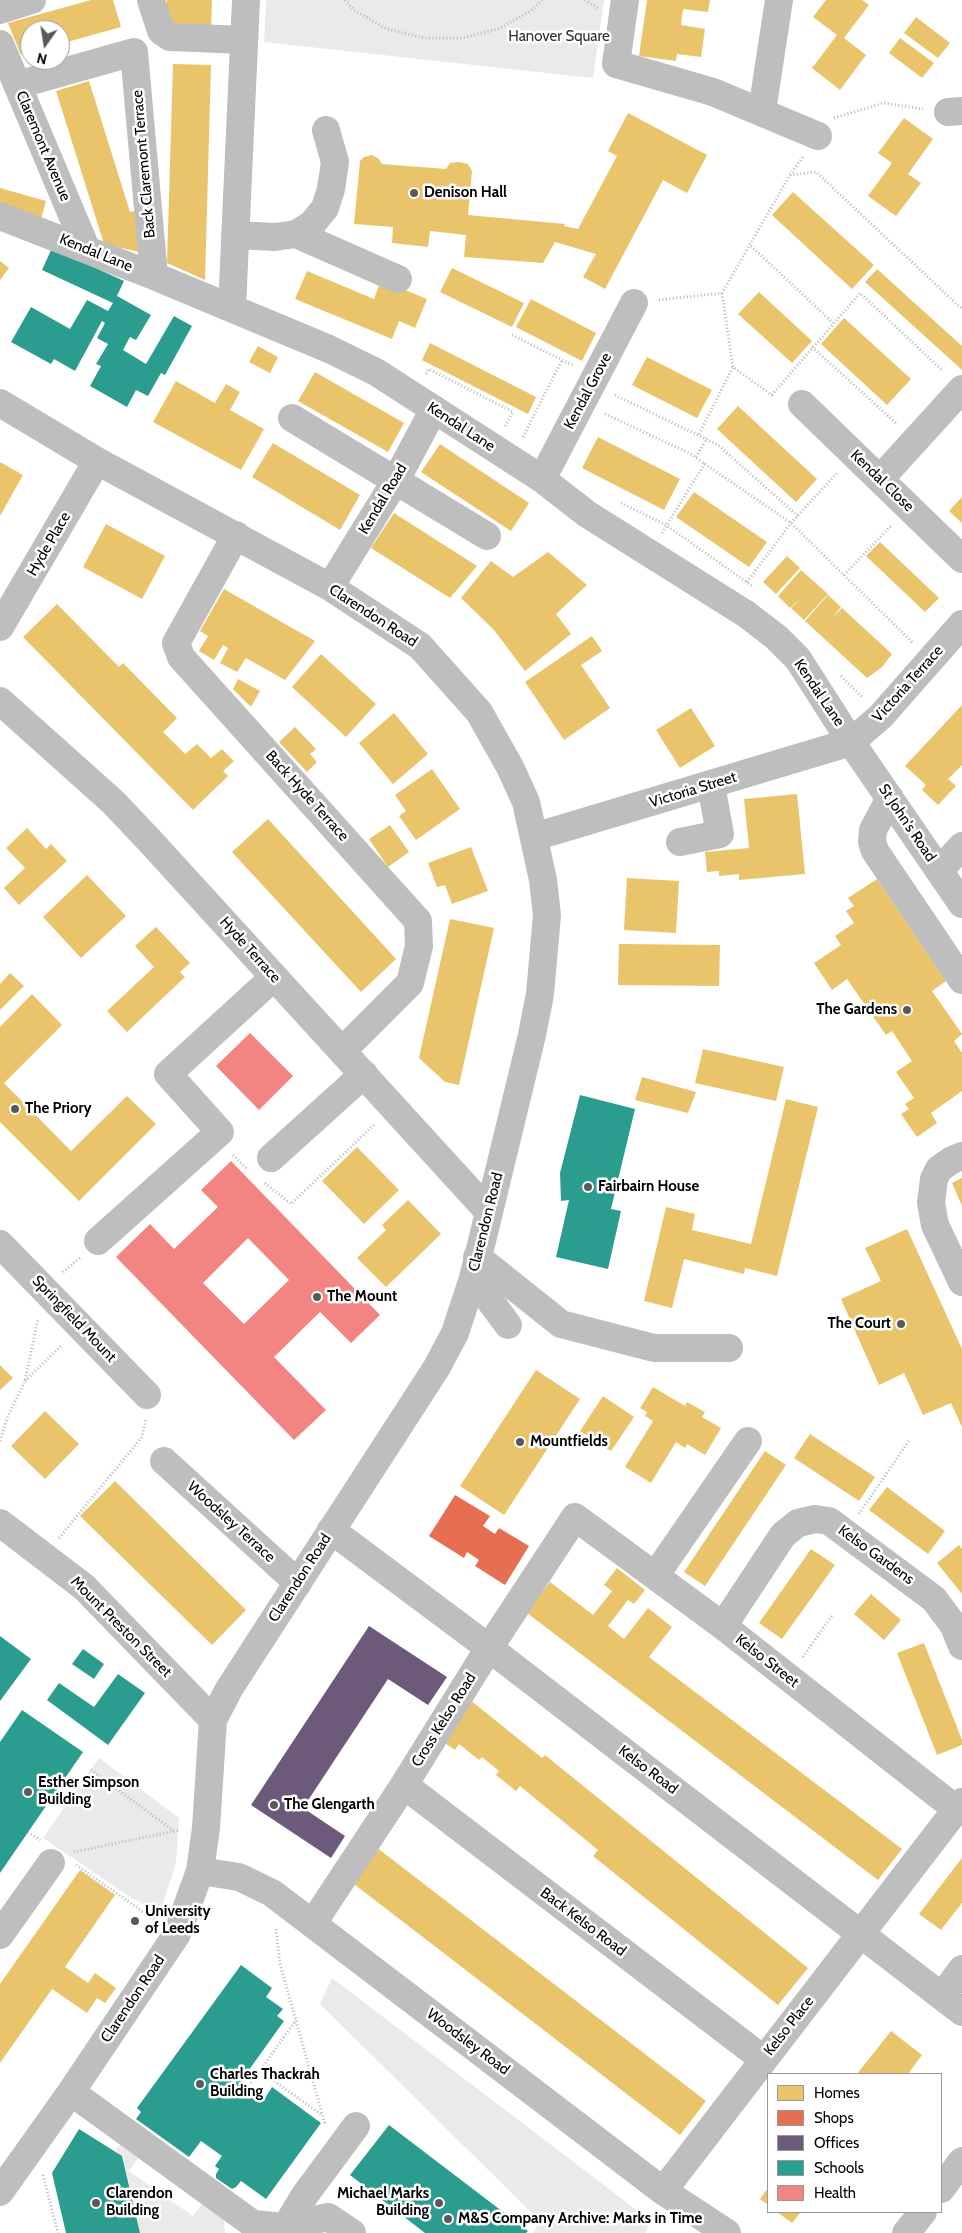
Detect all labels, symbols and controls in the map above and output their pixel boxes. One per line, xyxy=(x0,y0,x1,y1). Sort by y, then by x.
north arrow xyxy=(20,20,70,70)
park label: Hanover Square xyxy=(508,28,610,46)
text: N xyxy=(35,49,49,69)
street label: Claremont Avenue xyxy=(12,88,74,204)
street label: Back Claremont Terrace xyxy=(129,89,159,239)
place label: Denison Hall xyxy=(424,184,507,202)
marker: Denison Hall xyxy=(408,187,420,199)
street label: Kendal Lane xyxy=(57,230,135,276)
street label: Kendal Grove xyxy=(560,350,616,432)
street label: Kendal Lane xyxy=(424,398,498,456)
street label: Kendal Close xyxy=(846,446,918,516)
street label: Kendal Road xyxy=(355,460,411,538)
street label: Hyde Place xyxy=(23,509,75,579)
street label: Clarendon Road xyxy=(326,581,420,651)
street label: Victoria Terrace xyxy=(869,642,947,726)
street label: Kendal Lane xyxy=(790,656,848,730)
street label: Back Hyde Terrace xyxy=(262,747,352,845)
street label: Victoria Street xyxy=(647,768,739,812)
street label: St John's Road xyxy=(874,781,940,865)
street label: Hyde Terrace xyxy=(216,913,284,987)
place label: The Gardens xyxy=(816,1001,897,1019)
marker: The Gardens xyxy=(901,1004,913,1016)
place label: The Priory xyxy=(25,1100,92,1118)
marker: The Priory xyxy=(9,1103,21,1115)
street label: Clarendon Road xyxy=(465,1171,507,1273)
place label: Fairbairn House xyxy=(598,1178,699,1196)
marker: Fairbairn House xyxy=(582,1181,594,1193)
street label: Springfield Mount xyxy=(28,1272,120,1366)
place label: The Mount xyxy=(327,1288,397,1306)
marker: The Mount xyxy=(311,1291,323,1303)
place label: The Court xyxy=(827,1315,891,1333)
marker: The Court xyxy=(895,1318,907,1330)
place label: Mountfields xyxy=(530,1433,608,1451)
marker: Mountfields xyxy=(514,1436,526,1448)
street label: Woodsley Terrace xyxy=(183,1478,279,1566)
street label: Kelso Gardens xyxy=(835,1521,917,1589)
street label: Clarendon Road xyxy=(265,1531,335,1625)
street label: Mount Preston Street xyxy=(67,1573,175,1681)
street label: Kelso Street xyxy=(732,1631,802,1691)
street label: Cross Kelso Road xyxy=(408,1670,480,1770)
street label: Kelso Road xyxy=(615,1742,681,1798)
place label: Esther Simpson Building xyxy=(38,1774,139,1809)
marker: Esther Simpson Building xyxy=(22,1786,34,1798)
place label: The Glengarth xyxy=(284,1796,375,1814)
marker: The Glengarth xyxy=(268,1799,280,1811)
street label: Back Kelso Road xyxy=(537,1884,629,1960)
place label: University of Leeds xyxy=(145,1903,211,1938)
marker: University of Leeds xyxy=(129,1915,141,1927)
street label: Clarendon Road xyxy=(97,1952,169,2046)
street label: Kelso Place xyxy=(760,1993,818,2059)
street label: Woodsley Road xyxy=(423,2005,513,2079)
place label: Charles Thackrah Building xyxy=(210,2066,320,2101)
legend xyxy=(767,2073,942,2213)
marker: Charles Thackrah Building xyxy=(194,2078,206,2090)
text: Homes xyxy=(814,2084,860,2102)
text: Shops xyxy=(814,2109,854,2127)
text: Offices xyxy=(814,2134,859,2152)
text: Schools xyxy=(814,2159,864,2177)
text: Health xyxy=(814,2184,856,2202)
place label: Clarendon Building xyxy=(106,2185,173,2220)
place label: Michael Marks Building xyxy=(337,2185,429,2220)
marker: Clarendon Building xyxy=(90,2197,102,2209)
marker: Michael Marks Building xyxy=(433,2197,445,2209)
place label: M&S Company Archive: Marks in Time xyxy=(458,2210,702,2228)
marker: M&S Company Archive: Marks in Time xyxy=(442,2213,454,2225)

